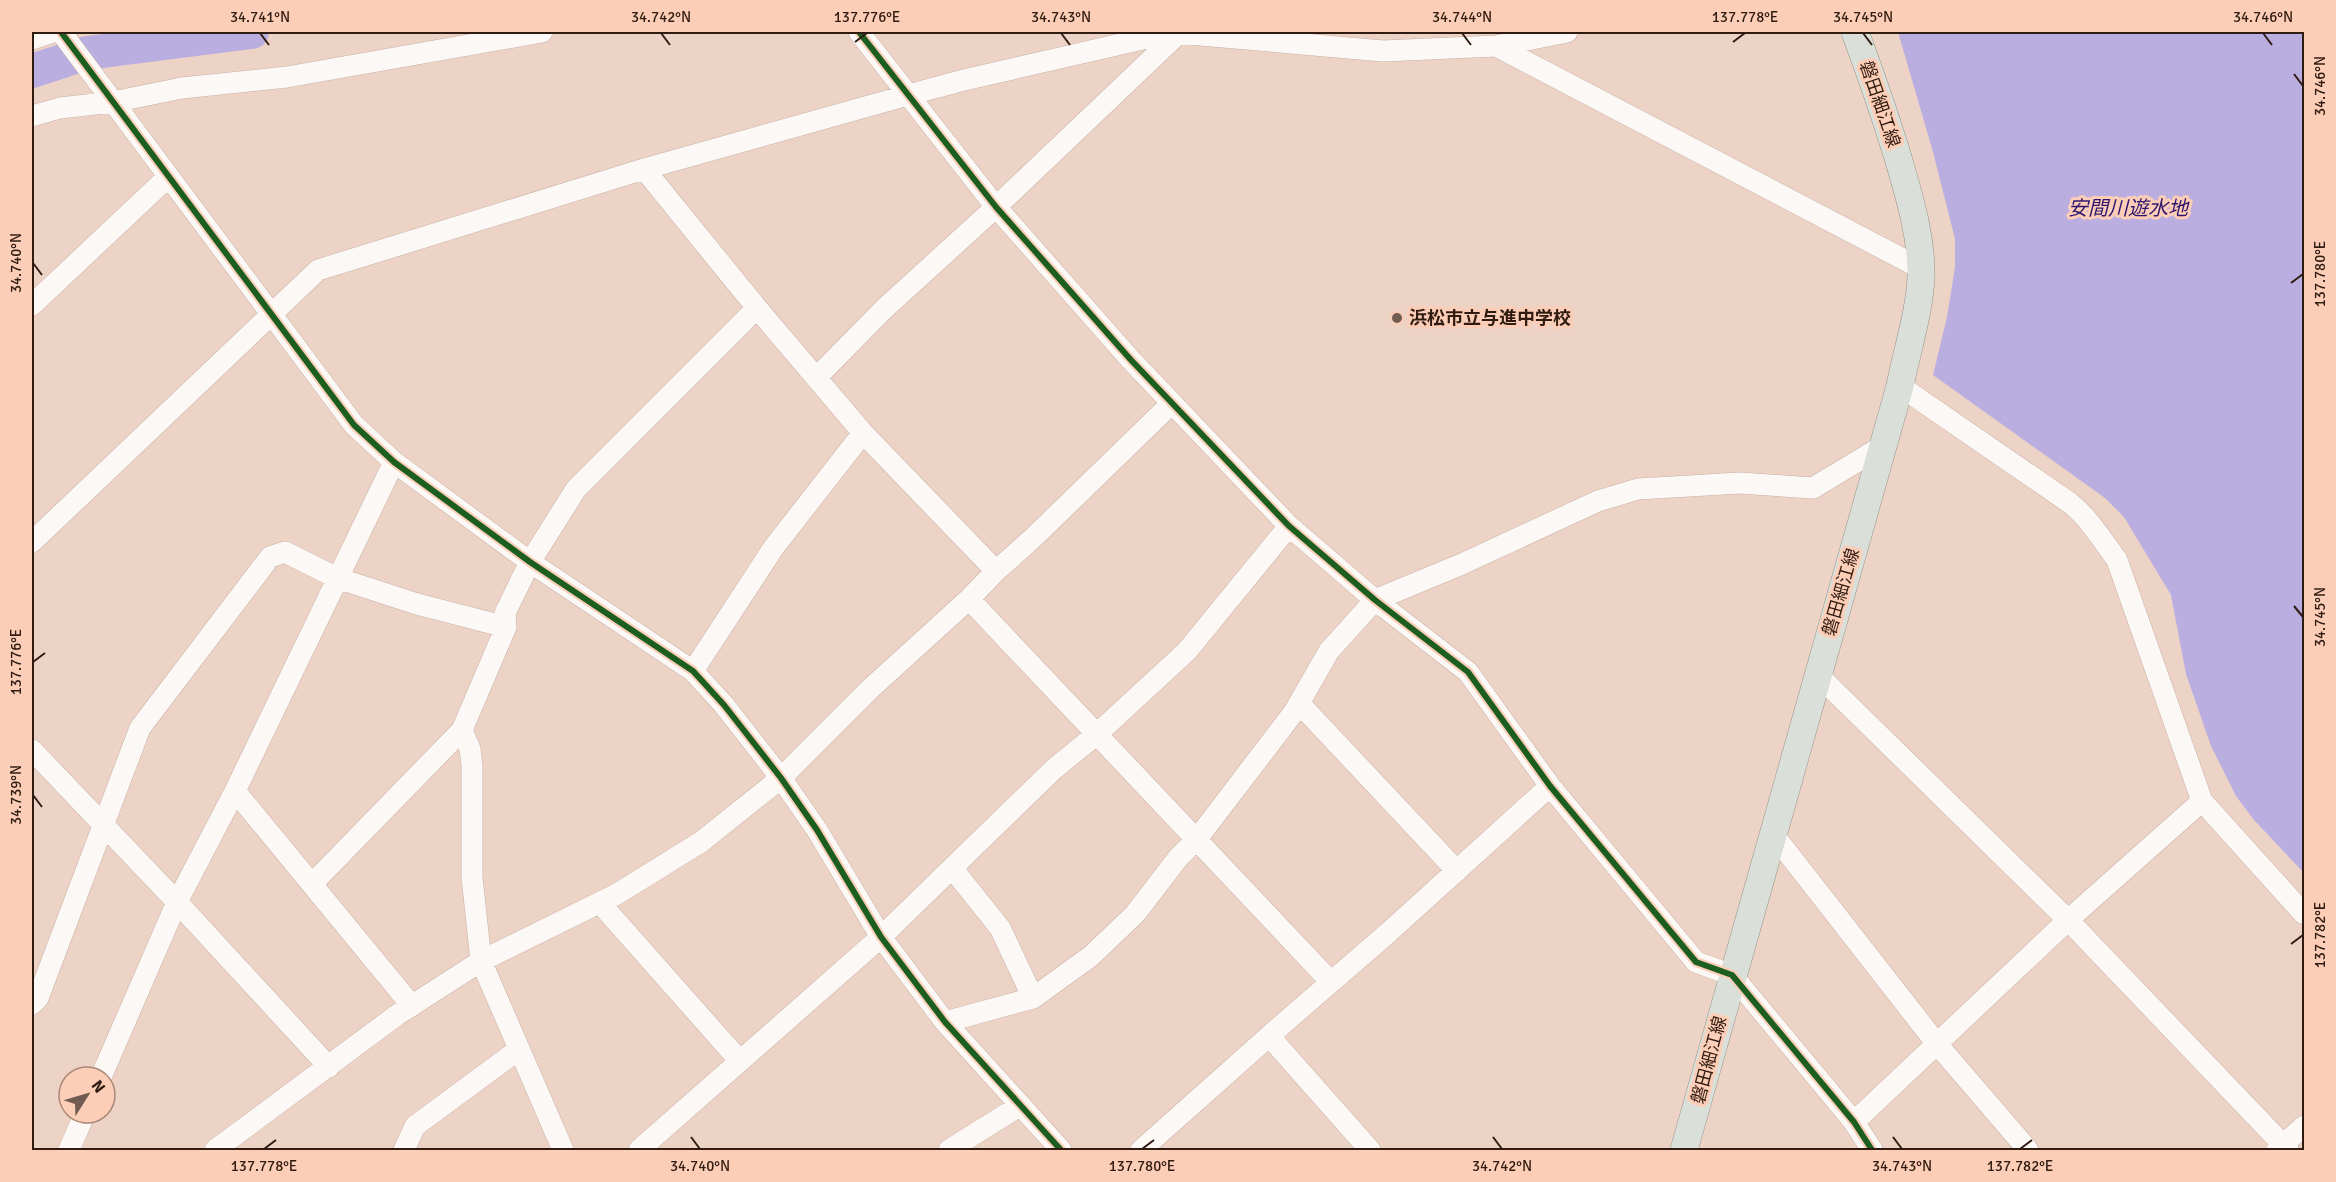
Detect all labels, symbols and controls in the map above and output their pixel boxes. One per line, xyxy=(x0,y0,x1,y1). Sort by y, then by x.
text: 34.741°N xyxy=(230,8,290,26)
text: 34.742°N xyxy=(631,8,691,26)
text: 137.776°E xyxy=(834,8,900,26)
text: 34.743°N xyxy=(1031,8,1091,26)
text: 34.744°N xyxy=(1432,8,1492,26)
text: 137.778°E xyxy=(1712,8,1778,26)
text: 34.745°N xyxy=(1833,8,1893,26)
text: 34.746°N xyxy=(2233,8,2293,26)
text: 34.746°N xyxy=(2311,56,2329,116)
street label: 磐田細江線 xyxy=(1855,58,1905,150)
water label: 安間川遊水地 xyxy=(2068,196,2190,221)
text: 34.740°N xyxy=(7,233,25,293)
text: 137.780°E xyxy=(2311,241,2329,307)
place label: 浜松市立与進中学校 xyxy=(1409,307,1571,329)
marker: 浜松市立与進中学校 xyxy=(1390,311,1404,325)
street label: 磐田細江線 xyxy=(1818,546,1864,638)
text: 34.745°N xyxy=(2311,587,2329,647)
text: 137.776°E xyxy=(7,629,25,695)
text: 34.739°N xyxy=(7,765,25,825)
text: 137.782°E xyxy=(2311,902,2329,968)
street label: 磐田細江線 xyxy=(1687,1014,1731,1106)
north arrow xyxy=(57,1065,117,1125)
text: N xyxy=(87,1076,110,1097)
text: 137.778°E xyxy=(231,1157,297,1175)
text: 34.740°N xyxy=(670,1157,730,1175)
text: 137.780°E xyxy=(1109,1157,1175,1175)
text: 34.742°N xyxy=(1472,1157,1532,1175)
text: 34.743°N xyxy=(1872,1157,1932,1175)
text: 137.782°E xyxy=(1987,1157,2053,1175)

